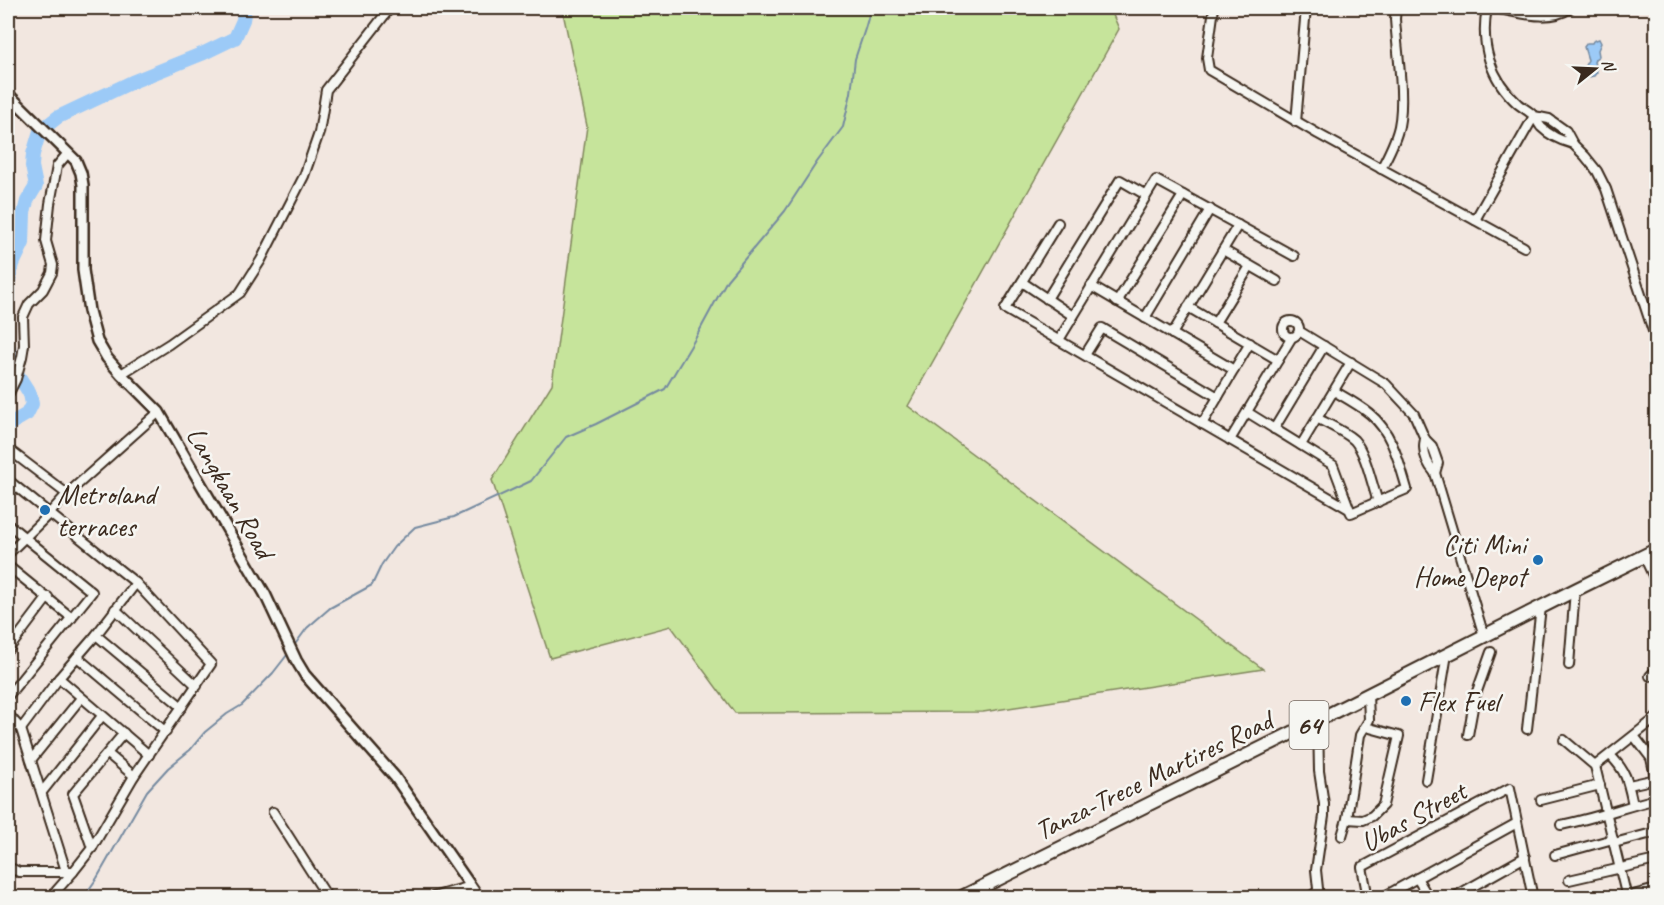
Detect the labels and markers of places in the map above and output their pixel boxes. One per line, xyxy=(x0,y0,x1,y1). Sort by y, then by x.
place label: Metroland terraces xyxy=(57,477,159,544)
marker: Metroland terraces xyxy=(38,503,52,517)
place label: Citi Mini Home Depot xyxy=(1414,527,1530,594)
marker: Citi Mini Home Depot xyxy=(1531,553,1545,567)
place label: Flex Fuel xyxy=(1418,684,1504,719)
marker: Flex Fuel xyxy=(1399,694,1413,708)

